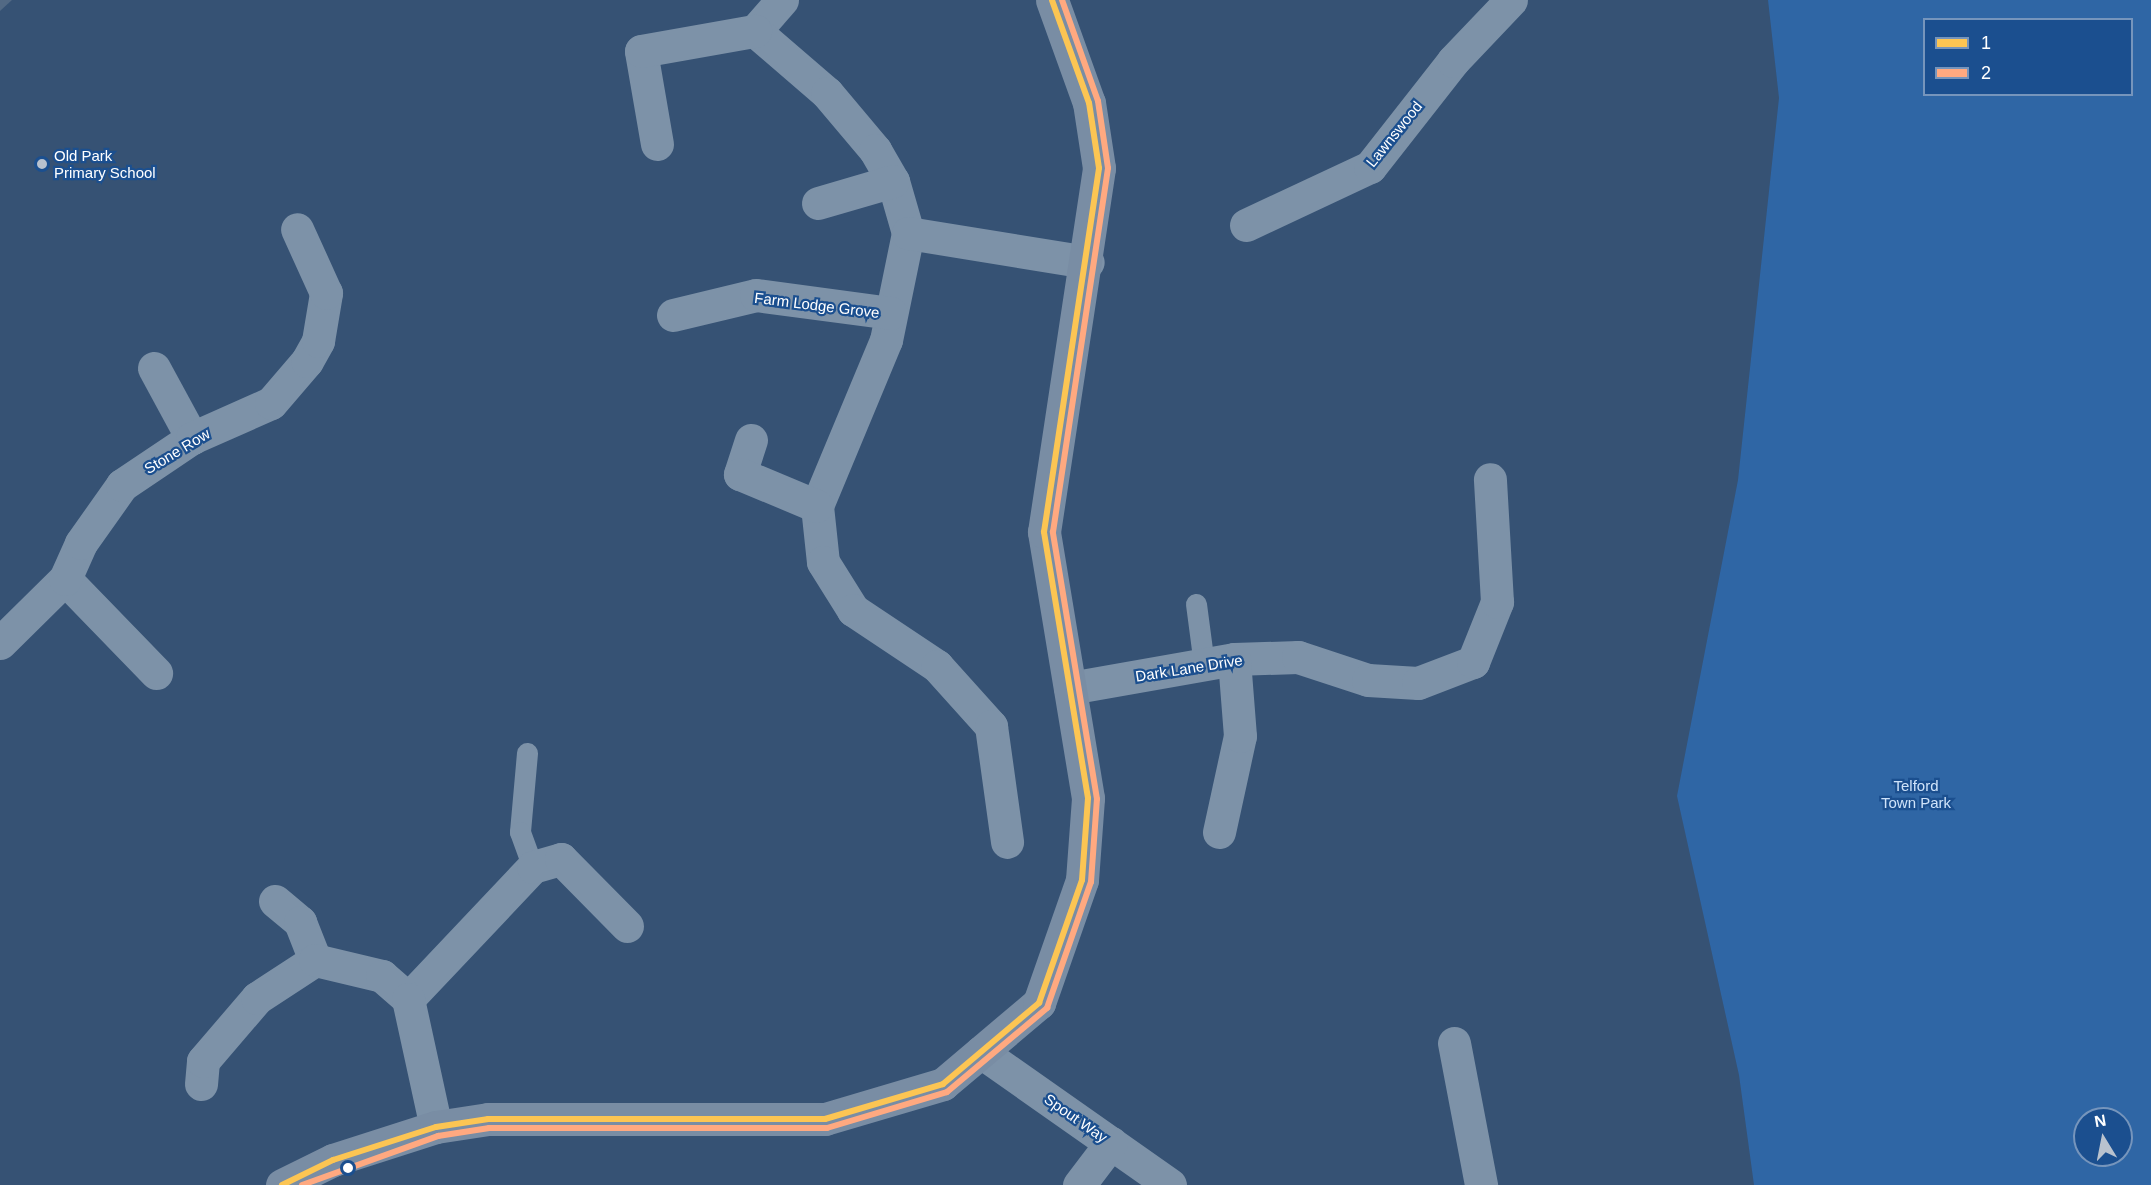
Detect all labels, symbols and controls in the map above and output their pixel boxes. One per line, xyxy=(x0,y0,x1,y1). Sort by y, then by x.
legend xyxy=(1923,18,2133,96)
text: 1 xyxy=(1981,33,1991,53)
text: 2 xyxy=(1981,63,1991,83)
street label: Lawnswood xyxy=(1362,98,1426,170)
place label: Old Park Primary School xyxy=(54,146,156,181)
marker: Old Park Primary School xyxy=(35,157,49,171)
street label: Farm Lodge Grove xyxy=(753,288,881,322)
street label: Stone Row xyxy=(141,424,213,478)
street label: Dark Lane Drive xyxy=(1134,651,1244,685)
park label: Telford Town Park xyxy=(1881,776,1951,811)
street label: Spout Way xyxy=(1041,1090,1111,1146)
north arrow xyxy=(2073,1107,2133,1167)
text: N xyxy=(2093,1111,2107,1130)
unlabelled marker xyxy=(342,1162,354,1174)

